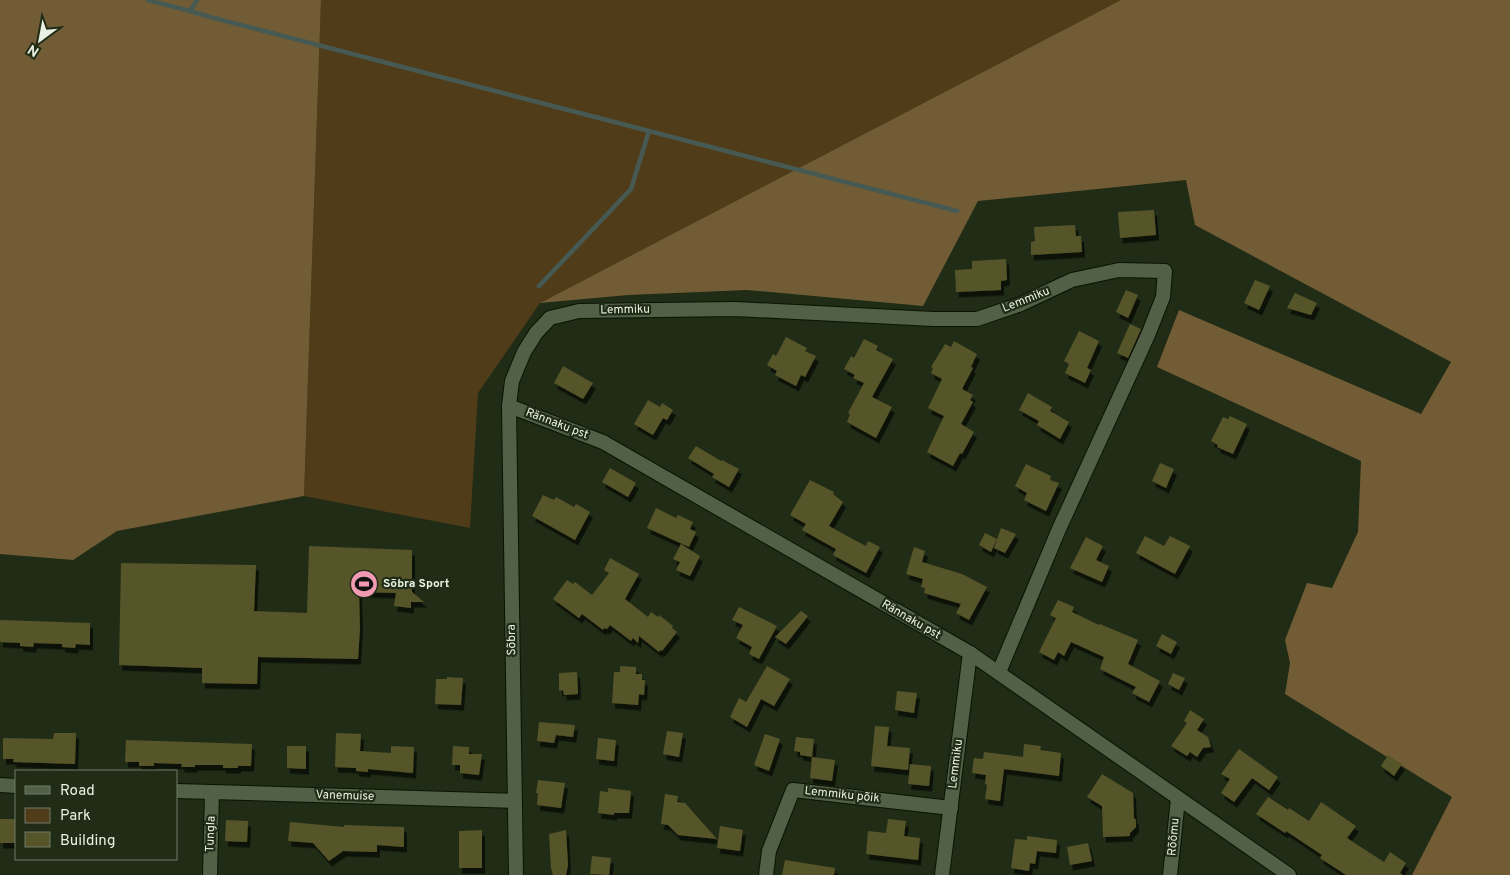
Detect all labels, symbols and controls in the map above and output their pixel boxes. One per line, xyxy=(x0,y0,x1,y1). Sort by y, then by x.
north arrow xyxy=(15,15,65,65)
text: N xyxy=(25,40,43,60)
street label: Lemmiku xyxy=(1000,283,1052,317)
street label: Lemmiku xyxy=(600,302,650,318)
street label: Rännaku pst xyxy=(523,405,591,443)
sports icon: Sõbra Sport xyxy=(349,569,379,599)
place label: Sõbra Sport xyxy=(383,576,450,592)
street label: Rännaku pst xyxy=(878,597,944,643)
street label: Sõbra xyxy=(504,624,520,656)
street label: Lemmiku xyxy=(945,738,967,790)
legend xyxy=(15,770,178,860)
text: Road xyxy=(60,782,95,801)
street label: Lemmiku põik xyxy=(804,783,880,807)
street label: Vanemuise xyxy=(315,787,375,805)
text: Park xyxy=(60,807,91,826)
street label: Tungla xyxy=(202,815,220,853)
street label: Rõõmu xyxy=(1164,817,1184,857)
text: Building xyxy=(60,832,115,851)

